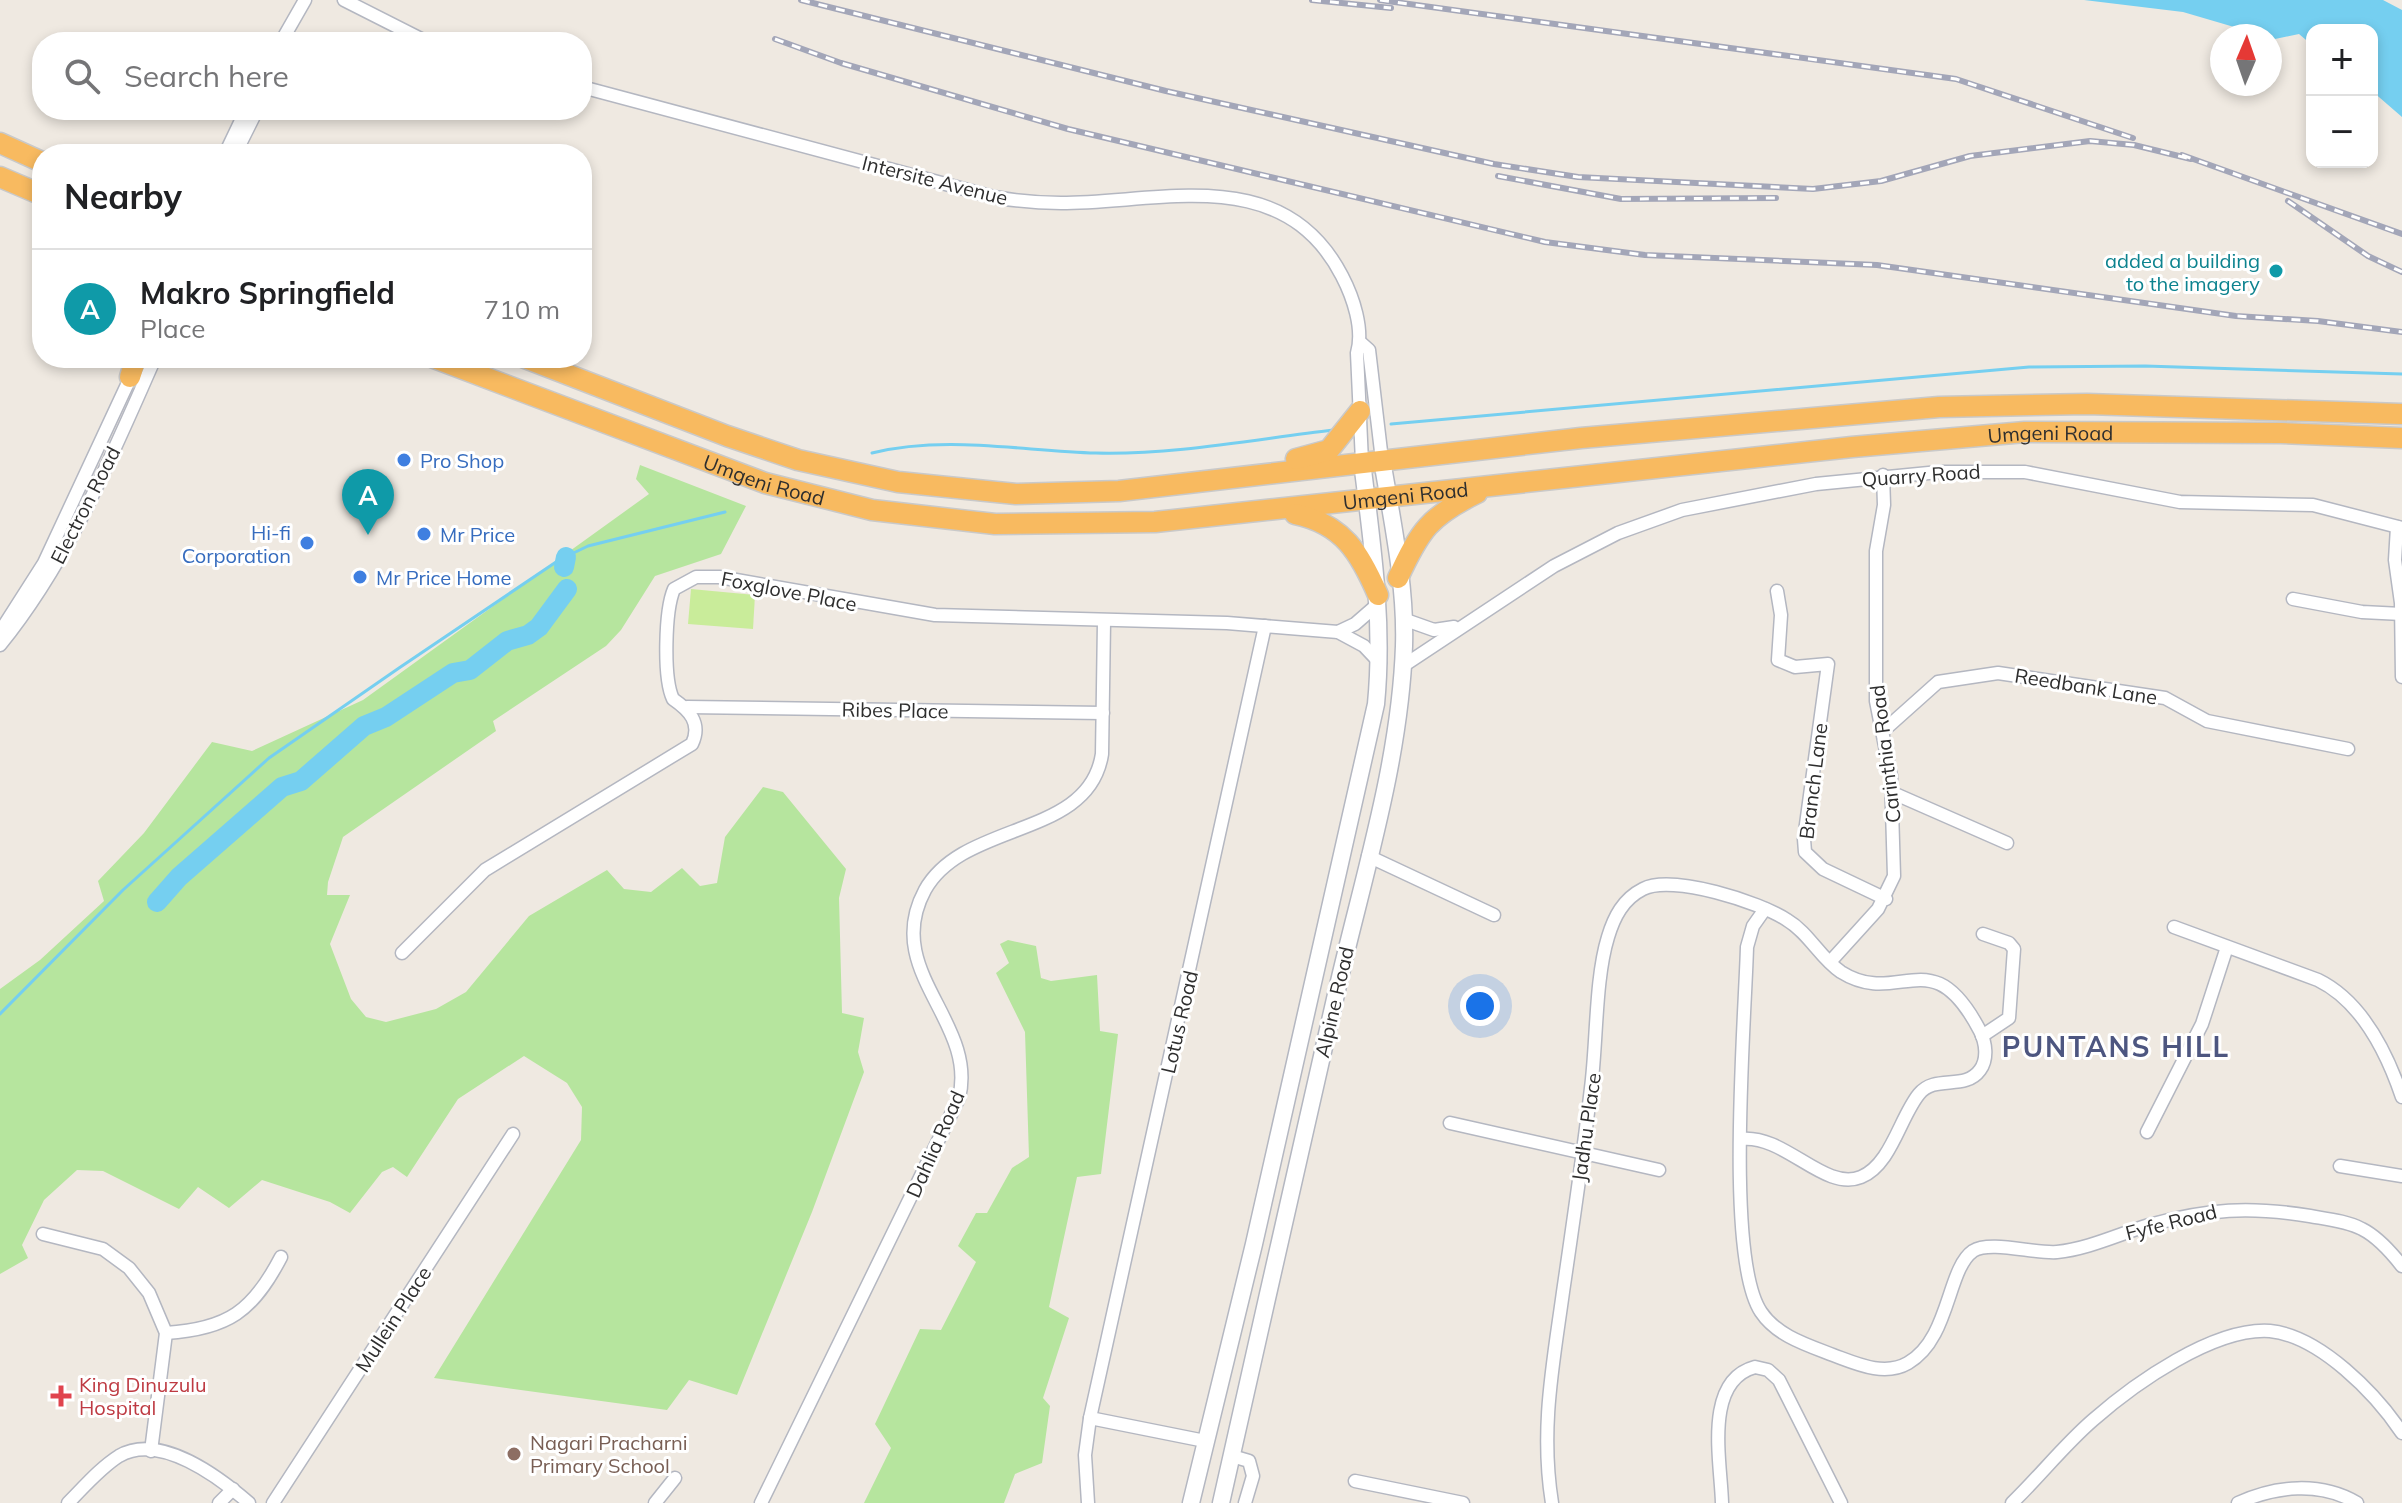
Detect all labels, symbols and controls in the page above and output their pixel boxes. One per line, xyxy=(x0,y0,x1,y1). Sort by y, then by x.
north arrow xyxy=(2210,24,2282,96)
map controls xyxy=(2306,24,2378,168)
button: + xyxy=(2306,24,2378,96)
search box xyxy=(32,32,592,120)
icon: search xyxy=(60,54,104,98)
text: Search here xyxy=(124,57,289,95)
button: − xyxy=(2306,96,2378,168)
street label: Intersite Avenue xyxy=(860,150,1010,210)
text: Nearby xyxy=(64,175,182,218)
place label: added a building to the imagery xyxy=(2105,248,2260,296)
marker: added a building to the imagery xyxy=(2267,262,2285,280)
text: Makro Springfield xyxy=(140,274,395,312)
text: A xyxy=(80,293,100,326)
text: 710 m xyxy=(484,293,560,326)
text: Place xyxy=(140,312,205,345)
street label: Umgeni Road xyxy=(1986,419,2113,448)
street label: Electron Road xyxy=(45,442,125,568)
place label: Pro Shop xyxy=(420,448,504,473)
street label: Umgeni Road xyxy=(700,448,827,510)
marker: Pro Shop xyxy=(395,451,413,469)
street label: Quarry Road xyxy=(1861,458,1981,492)
pin: A xyxy=(342,469,394,535)
street label: Umgeni Road xyxy=(1342,476,1470,514)
place label: Hi-fi Corporation xyxy=(182,520,291,568)
place label: Mr Price xyxy=(440,522,515,547)
marker: Mr Price xyxy=(415,525,433,543)
marker: Hi-fi Corporation xyxy=(298,534,316,552)
place label: Mr Price Home xyxy=(376,565,511,590)
street label: Foxglove Place xyxy=(719,566,859,616)
marker: Mr Price Home xyxy=(351,568,369,586)
street label: Reedbank Lane xyxy=(2013,662,2159,710)
street label: Carinthia Road xyxy=(1864,684,1906,824)
street label: Ribes Place xyxy=(841,697,949,723)
street label: Branch Lane xyxy=(1793,721,1833,841)
street label: Alpine Road xyxy=(1309,944,1359,1060)
street label: Lotus Road xyxy=(1155,968,1203,1076)
your location xyxy=(1460,986,1500,1026)
district label: PUNTANS HILL xyxy=(2002,1029,2230,1064)
street label: Jadhu Place xyxy=(1566,1071,1606,1183)
street label: Dahlia Road xyxy=(900,1087,970,1201)
street label: Fyfe Road xyxy=(2123,1199,2219,1245)
street label: Mullein Place xyxy=(350,1261,436,1377)
place label: King Dinuzulu Hospital xyxy=(79,1372,207,1420)
marker: King Dinuzulu Hospital xyxy=(50,1385,72,1407)
place label: Nagari Pracharni Primary School xyxy=(530,1430,688,1478)
marker: Nagari Pracharni Primary School xyxy=(505,1445,523,1463)

